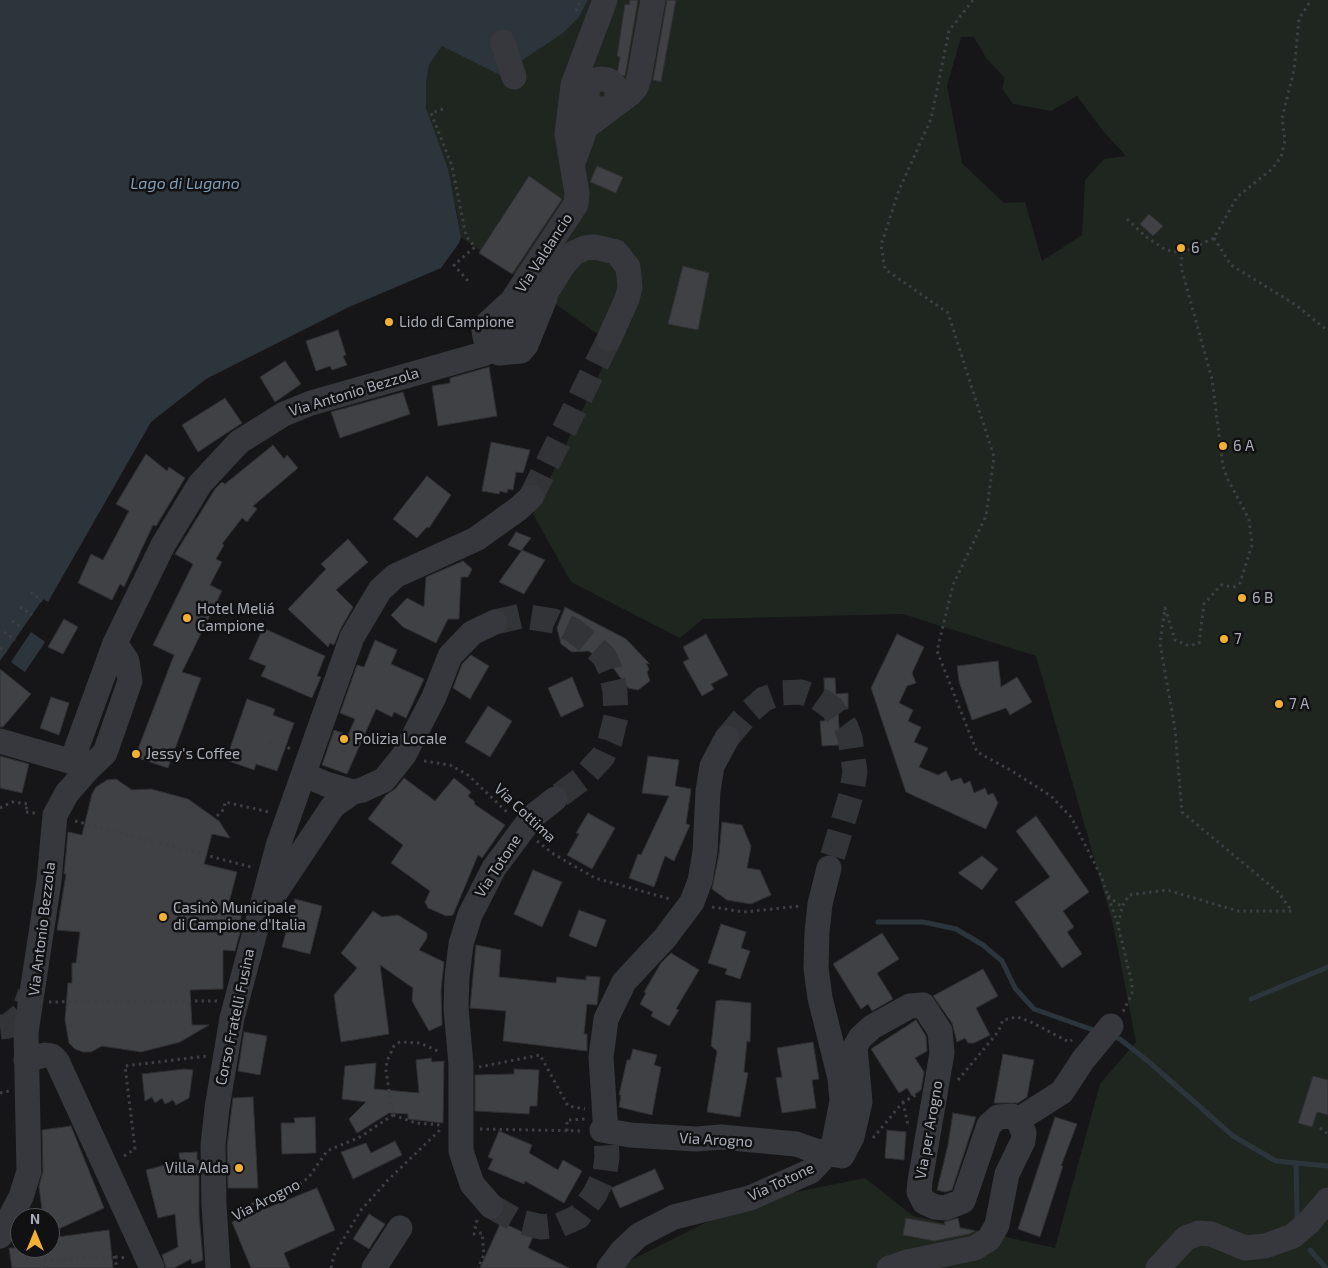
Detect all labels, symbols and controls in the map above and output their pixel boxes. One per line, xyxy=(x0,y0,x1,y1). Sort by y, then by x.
water label: Lago di Lugano xyxy=(130,174,240,194)
street label: Via Valdancio xyxy=(512,210,576,296)
place label: 6 xyxy=(1191,239,1200,257)
marker: 6 xyxy=(1175,242,1187,254)
place label: Lido di Campione xyxy=(399,313,514,331)
marker: Lido di Campione xyxy=(383,316,395,328)
street label: Via Antonio Bezzola xyxy=(287,364,421,420)
place label: 6 A xyxy=(1233,437,1254,455)
marker: 6 A xyxy=(1217,440,1229,452)
place label: 6 B xyxy=(1252,589,1273,607)
marker: 6 B xyxy=(1236,592,1248,604)
place label: Hotel Meliá Campione xyxy=(197,600,275,635)
marker: Hotel Meliá Campione xyxy=(181,612,193,624)
place label: 7 xyxy=(1234,630,1242,648)
marker: 7 xyxy=(1218,633,1230,645)
place label: 7 A xyxy=(1289,695,1309,713)
marker: 7 A xyxy=(1273,698,1285,710)
place label: Polizia Locale xyxy=(354,730,447,748)
marker: Polizia Locale xyxy=(338,733,350,745)
place label: Jessy's Coffee xyxy=(146,745,240,763)
marker: Jessy's Coffee xyxy=(130,748,142,760)
street label: Via Cottima xyxy=(490,780,560,846)
street label: Via Totone xyxy=(471,831,525,901)
street label: Via Antonio Bezzola xyxy=(25,861,59,997)
place label: Casinò Municipale di Campione d'Italia xyxy=(173,899,306,934)
marker: Casinò Municipale di Campione d'Italia xyxy=(157,911,169,923)
street label: Corso Fratelli Fusina xyxy=(212,947,258,1087)
street label: Via per Arogno xyxy=(911,1079,947,1181)
street label: Via Arogno xyxy=(679,1129,753,1151)
place label: Villa Alda xyxy=(165,1159,229,1177)
street label: Via Totone xyxy=(745,1159,817,1205)
marker: Villa Alda xyxy=(233,1162,245,1174)
street label: Via Arogno xyxy=(229,1175,303,1225)
north arrow xyxy=(10,1208,60,1258)
text: N xyxy=(30,1210,40,1227)

